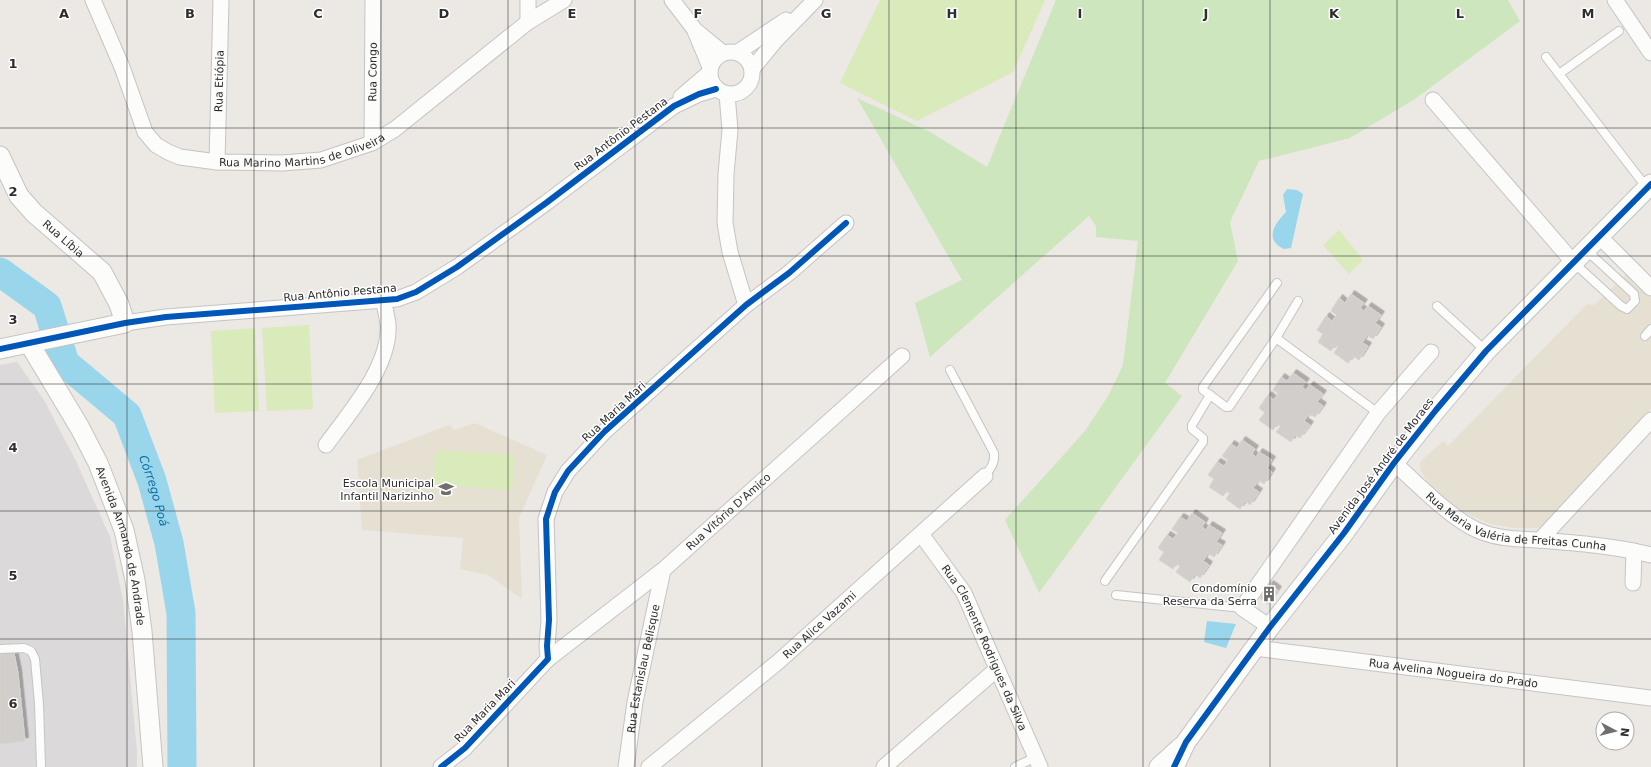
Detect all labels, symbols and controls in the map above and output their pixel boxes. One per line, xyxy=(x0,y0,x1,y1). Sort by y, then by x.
text: A xyxy=(59,6,69,21)
text: B xyxy=(185,6,195,21)
text: C xyxy=(313,6,323,21)
text: D xyxy=(439,6,450,21)
text: E xyxy=(568,6,576,21)
text: F xyxy=(694,6,702,21)
text: G xyxy=(821,6,831,21)
text: H xyxy=(947,6,957,21)
text: I xyxy=(1078,6,1082,21)
text: J xyxy=(1203,6,1208,21)
text: K xyxy=(1329,6,1340,21)
text: L xyxy=(1456,6,1464,21)
text: M xyxy=(1582,6,1594,21)
street label: Rua Congo xyxy=(366,42,379,102)
street label: Rua Etiópia xyxy=(212,50,226,112)
text: 1 xyxy=(8,56,18,71)
street label: Rua Antônio Pestana xyxy=(572,95,670,173)
street label: Rua Marino Martins de Oliveira xyxy=(219,130,387,170)
text: 2 xyxy=(8,184,18,199)
street label: Rua Líbia xyxy=(40,217,87,260)
street label: Rua Antônio Pestana xyxy=(283,282,397,304)
text: 3 xyxy=(8,312,18,327)
street label: Rua Maria Mari xyxy=(580,379,648,445)
street label: Avenida José André de Moraes xyxy=(1326,395,1436,536)
text: 4 xyxy=(8,440,18,455)
water label: Córrego Poá xyxy=(136,453,171,528)
street label: Avenida Armando de Andrade xyxy=(93,464,148,627)
street label: Rua Vitório D'Amico xyxy=(683,470,773,553)
place label: Escola Municipal Infantil Narizinho xyxy=(340,477,434,503)
school or university icon: Escola Municipal Infantil Narizinho xyxy=(437,480,455,498)
street label: Rua Maria Valéria de Freitas Cunha xyxy=(1423,489,1607,553)
street label: Rua Clemente Rodrigues da Silva xyxy=(939,562,1030,733)
text: 5 xyxy=(8,568,18,583)
place label: Condomínio Reserva da Serra xyxy=(1163,582,1257,608)
building icon: Condomínio Reserva da Serra xyxy=(1260,585,1278,603)
street label: Rua Alice Vazami xyxy=(780,589,859,661)
street label: Rua Estanislau Belisque xyxy=(624,603,662,734)
street label: Rua Avelina Nogueira do Prado xyxy=(1368,656,1539,690)
street label: Rua Maria Mari xyxy=(452,677,518,745)
text: 6 xyxy=(8,696,18,711)
north arrow xyxy=(1595,711,1635,751)
text: N xyxy=(1617,727,1631,738)

